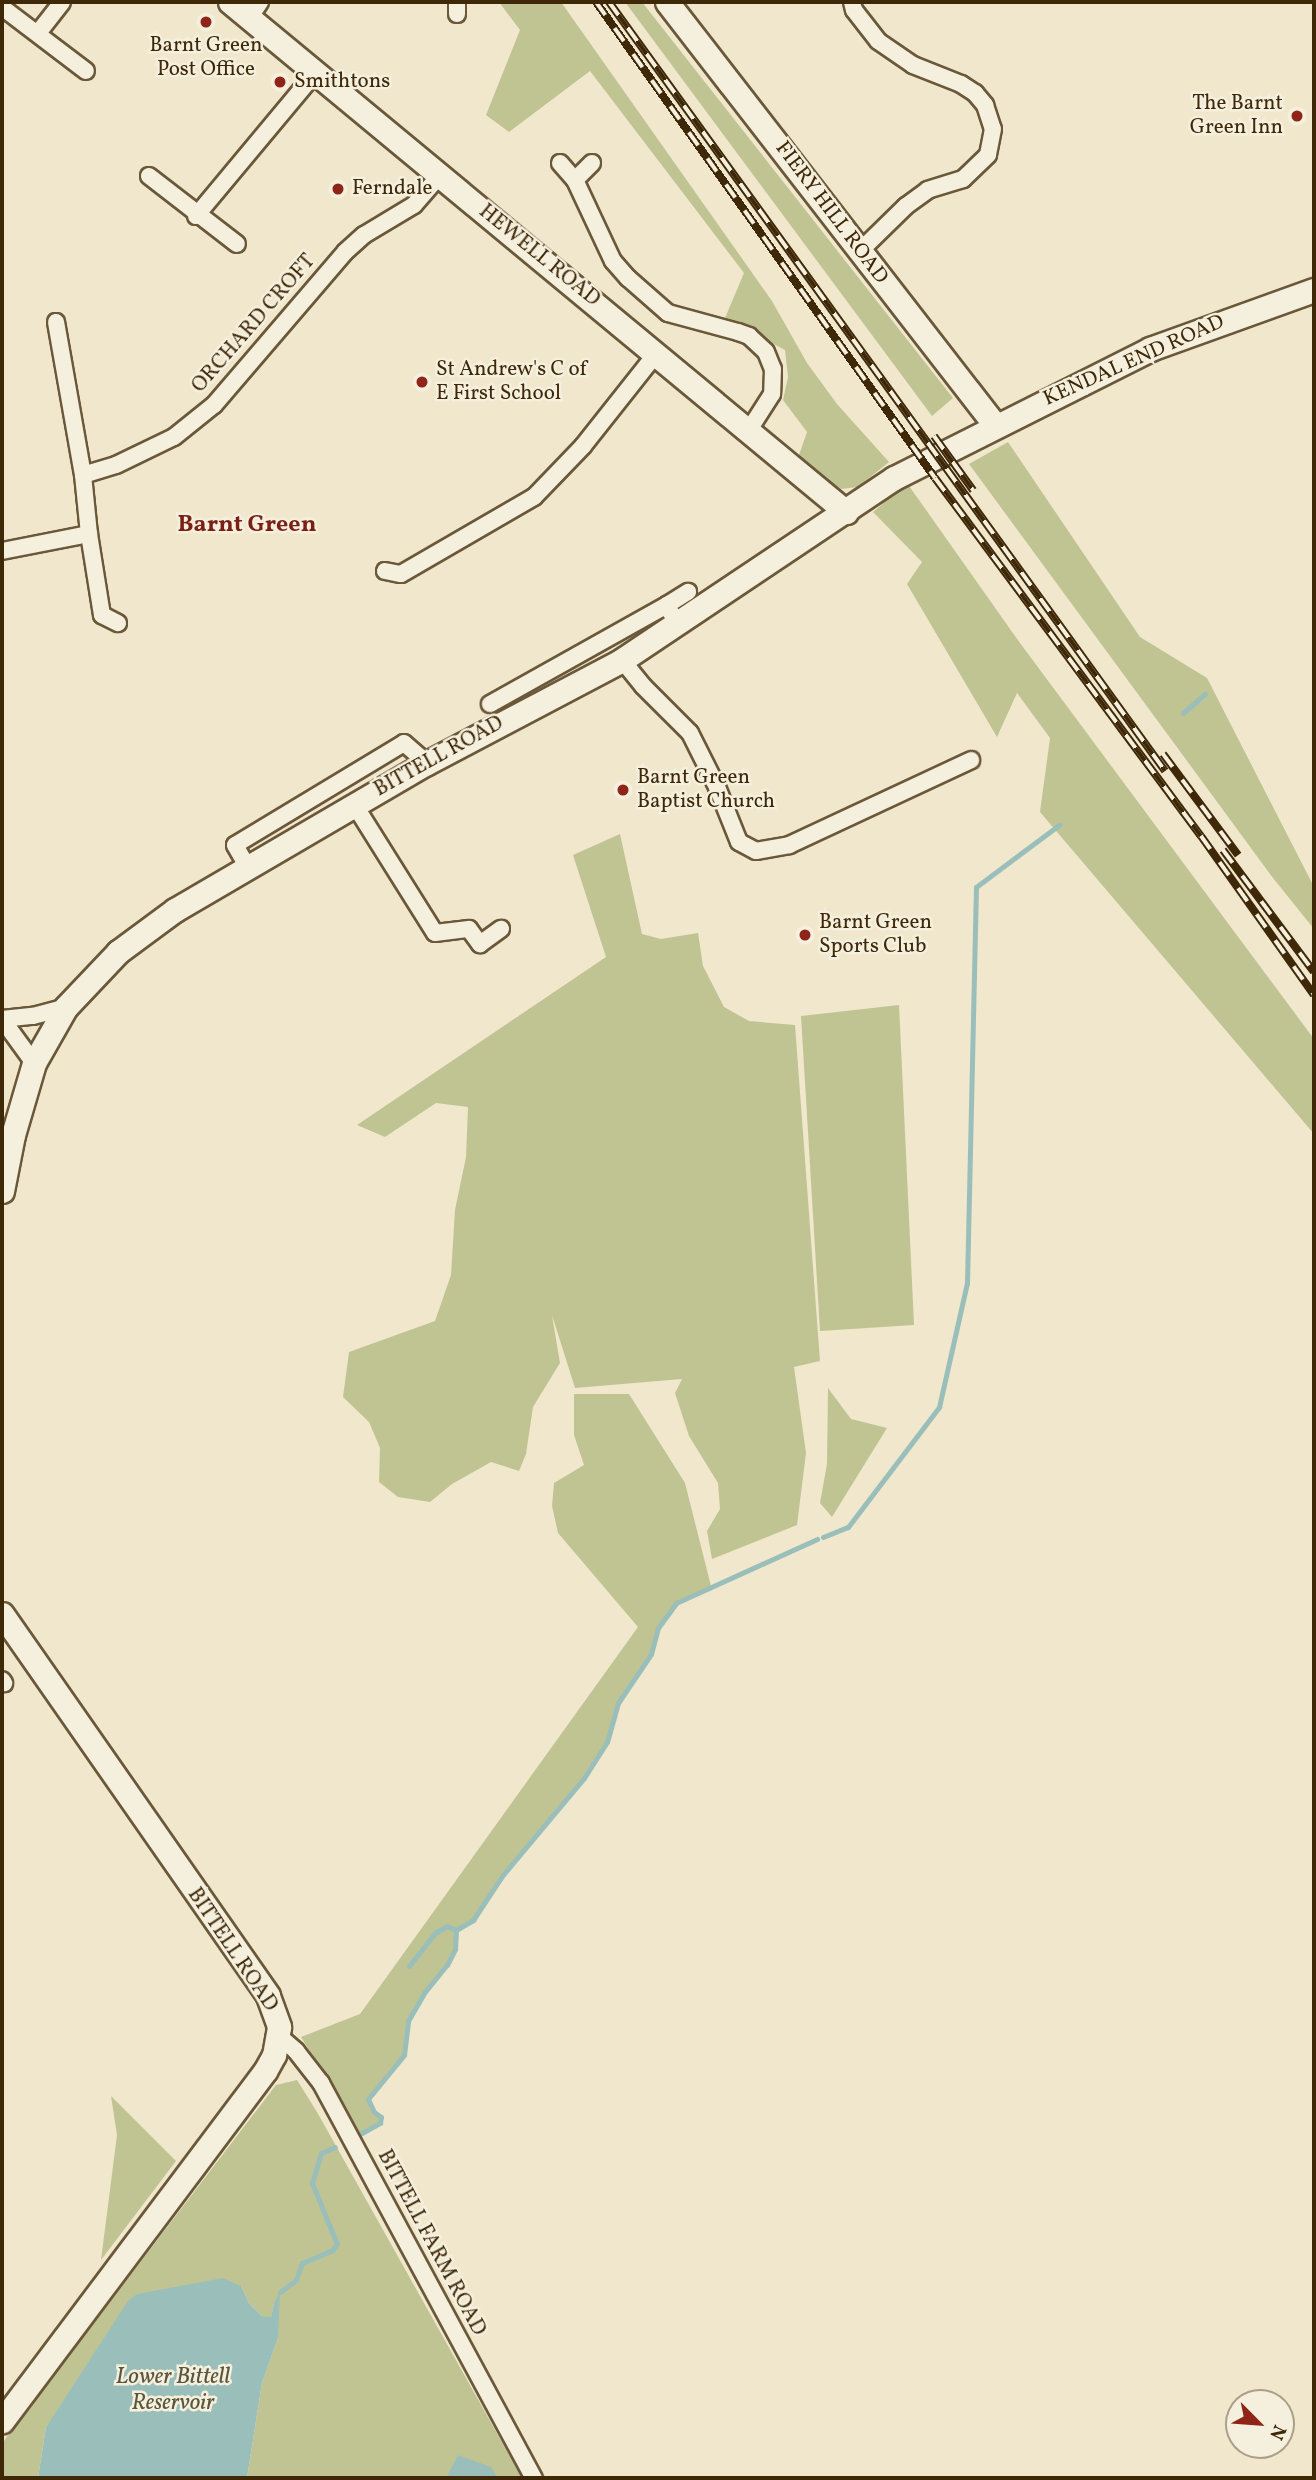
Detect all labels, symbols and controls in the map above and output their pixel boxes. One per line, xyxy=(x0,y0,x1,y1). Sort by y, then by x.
marker: Barnt Green Post Office xyxy=(198,14,214,30)
place label: Barnt Green Post Office xyxy=(149,33,263,83)
place label: Smithtons xyxy=(294,69,390,95)
marker: Smithtons xyxy=(272,74,288,90)
place label: The Barnt Green Inn xyxy=(1190,91,1283,141)
marker: The Barnt Green Inn xyxy=(1289,108,1305,124)
street label: FIERY HILL ROAD xyxy=(769,136,893,290)
place label: Ferndale xyxy=(352,176,433,202)
marker: Ferndale xyxy=(330,181,346,197)
street label: HEWELL ROAD xyxy=(473,199,605,313)
street label: ORCHARD CROFT xyxy=(187,250,321,398)
street label: KENDAL END ROAD xyxy=(1040,310,1228,412)
place label: St Andrew's C of E First School xyxy=(436,357,587,407)
marker: St Andrew's C of E First School xyxy=(414,374,430,390)
district label: Barnt Green xyxy=(178,512,316,540)
street label: BITTELL ROAD xyxy=(370,711,508,803)
place label: Barnt Green Baptist Church xyxy=(637,765,775,815)
marker: Barnt Green Baptist Church xyxy=(615,782,631,798)
place label: Barnt Green Sports Club xyxy=(819,910,932,960)
marker: Barnt Green Sports Club xyxy=(797,927,813,943)
street label: BITTELL ROAD xyxy=(181,1883,283,2017)
street label: BITTELL FARM ROAD xyxy=(371,2146,491,2340)
water label: Lower Bittell Reservoir xyxy=(116,2363,230,2417)
north arrow xyxy=(1225,2389,1295,2459)
text: N xyxy=(1263,2420,1292,2444)

